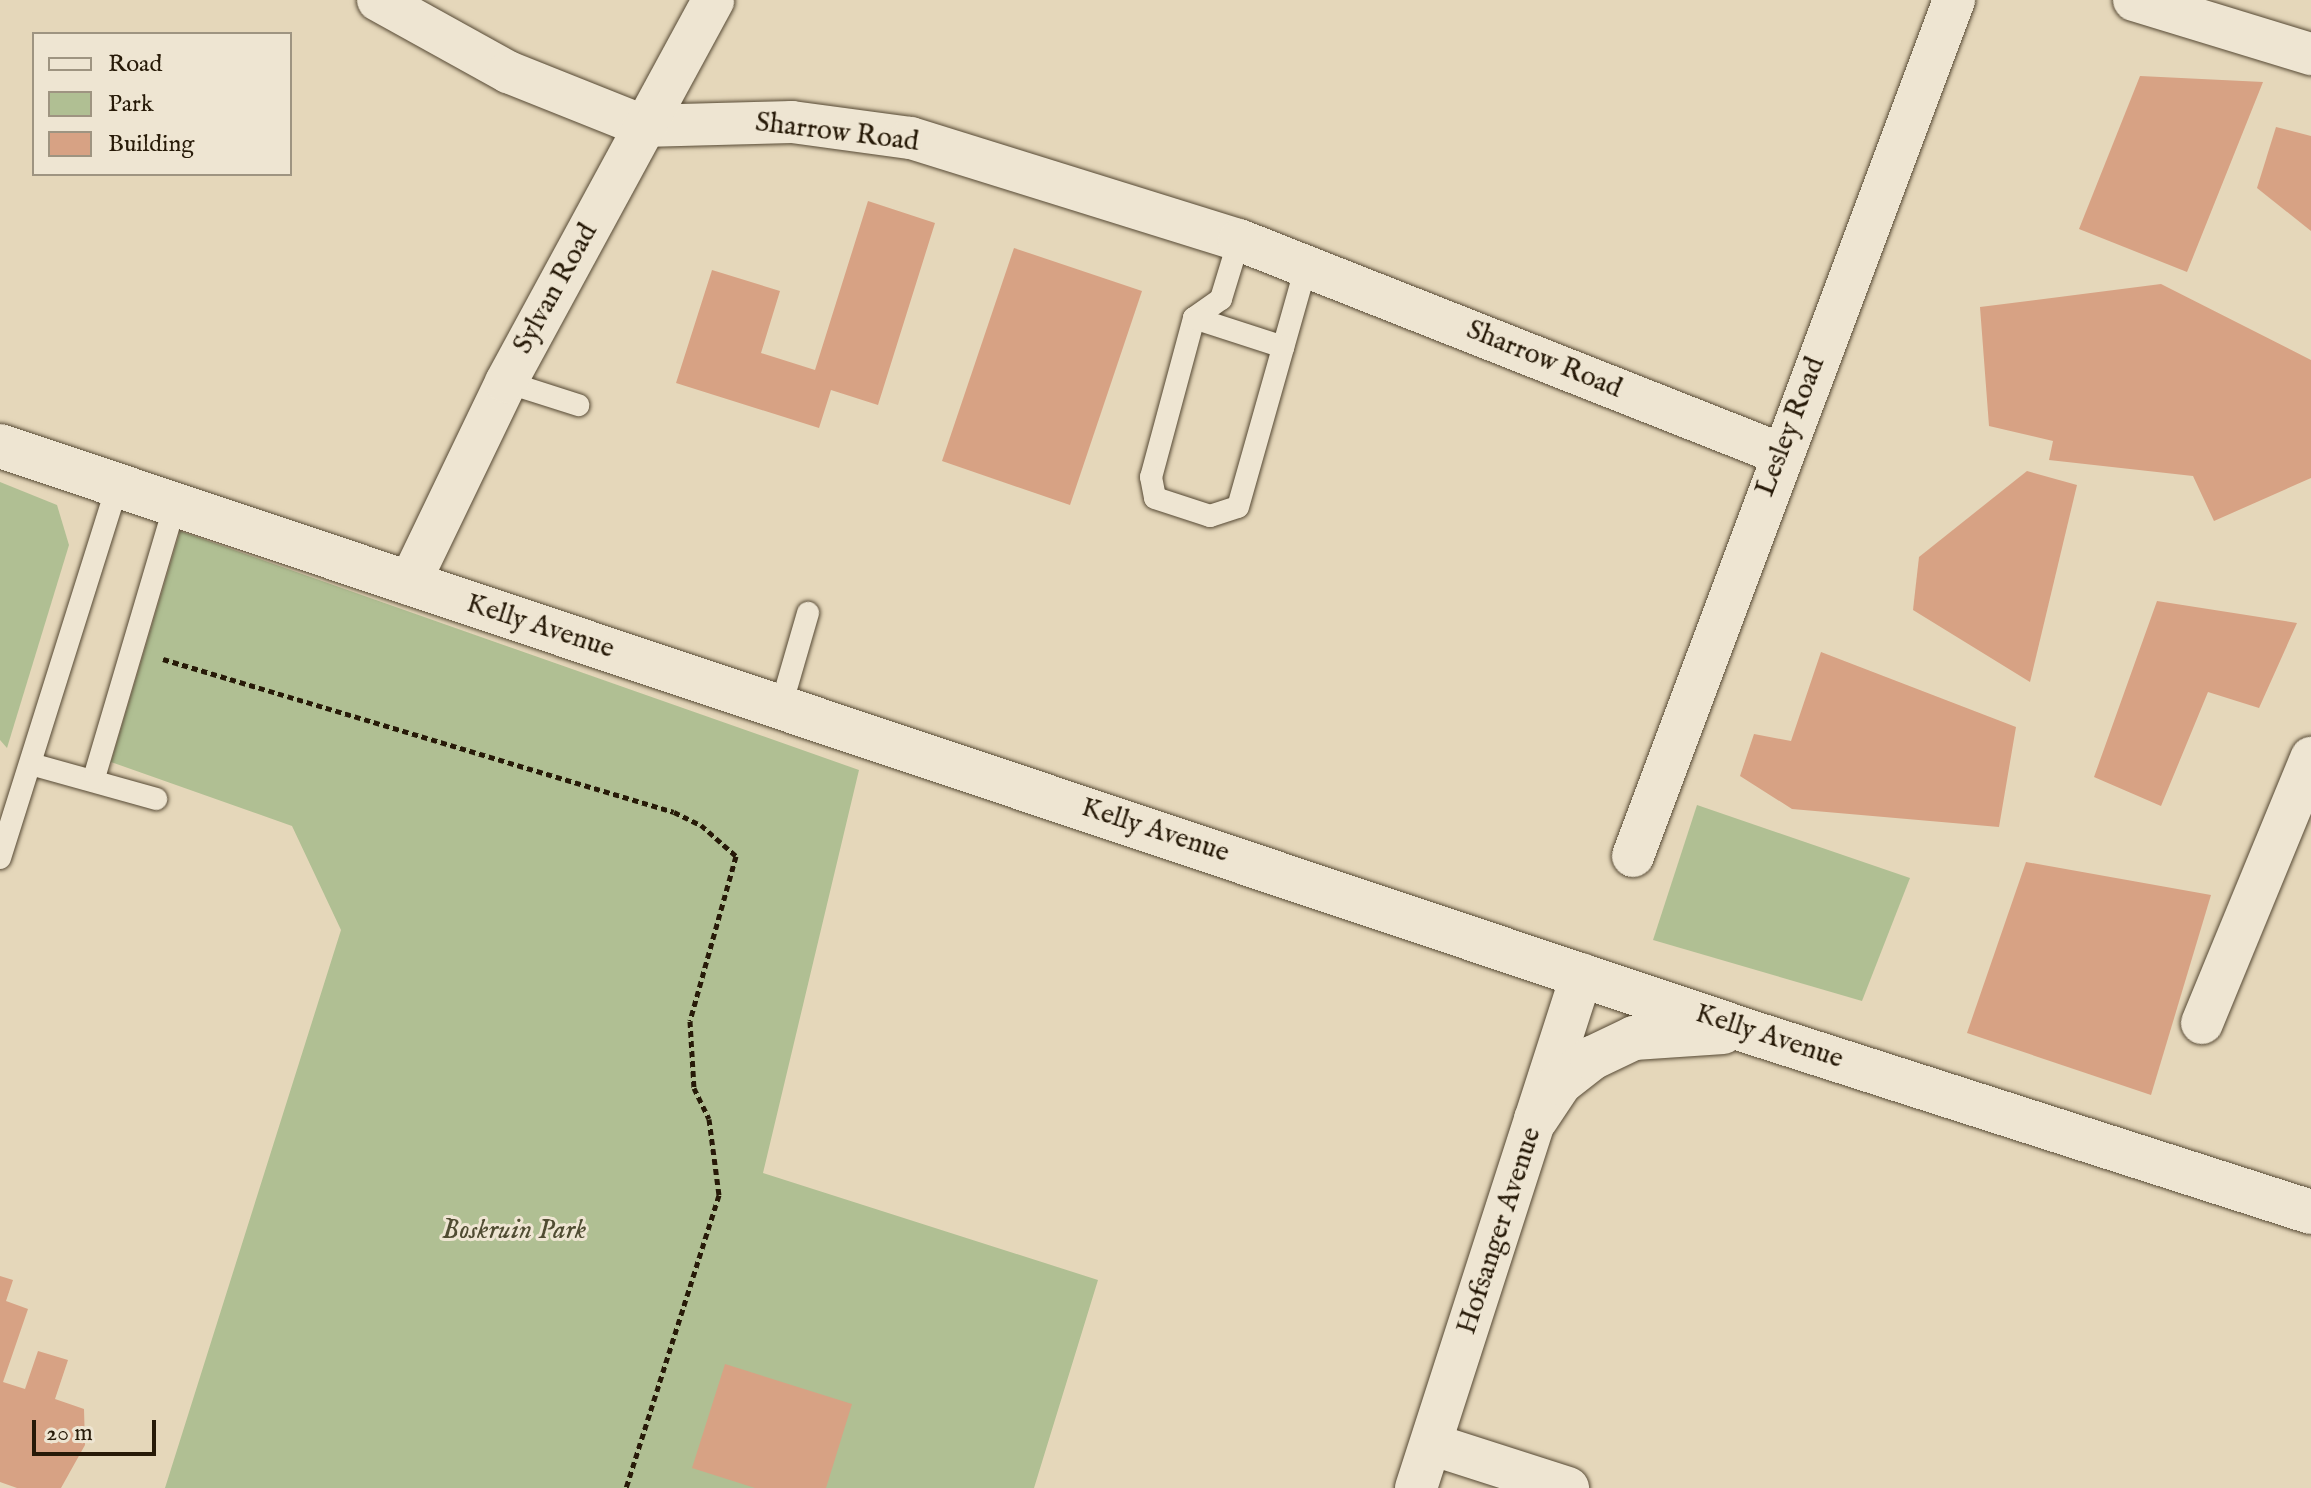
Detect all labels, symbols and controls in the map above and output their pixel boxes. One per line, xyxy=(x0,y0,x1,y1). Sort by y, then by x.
legend xyxy=(32,32,292,176)
text: Road xyxy=(108,49,162,80)
text: Park xyxy=(108,89,154,120)
street label: Sharrow Road xyxy=(753,106,921,160)
text: Building xyxy=(108,129,194,160)
street label: Sylvan Road xyxy=(507,218,605,360)
street label: Sharrow Road xyxy=(1461,314,1627,406)
street label: Lesley Road xyxy=(1749,353,1833,501)
street label: Kelly Avenue xyxy=(462,587,618,667)
street label: Kelly Avenue xyxy=(1077,791,1233,871)
street label: Kelly Avenue xyxy=(1691,997,1847,1077)
street label: Hofsanger Avenue xyxy=(1451,1123,1549,1339)
park label: Boskruin Park xyxy=(442,1214,586,1248)
scale bar xyxy=(36,1404,160,1454)
text: 20 m xyxy=(46,1418,93,1449)

